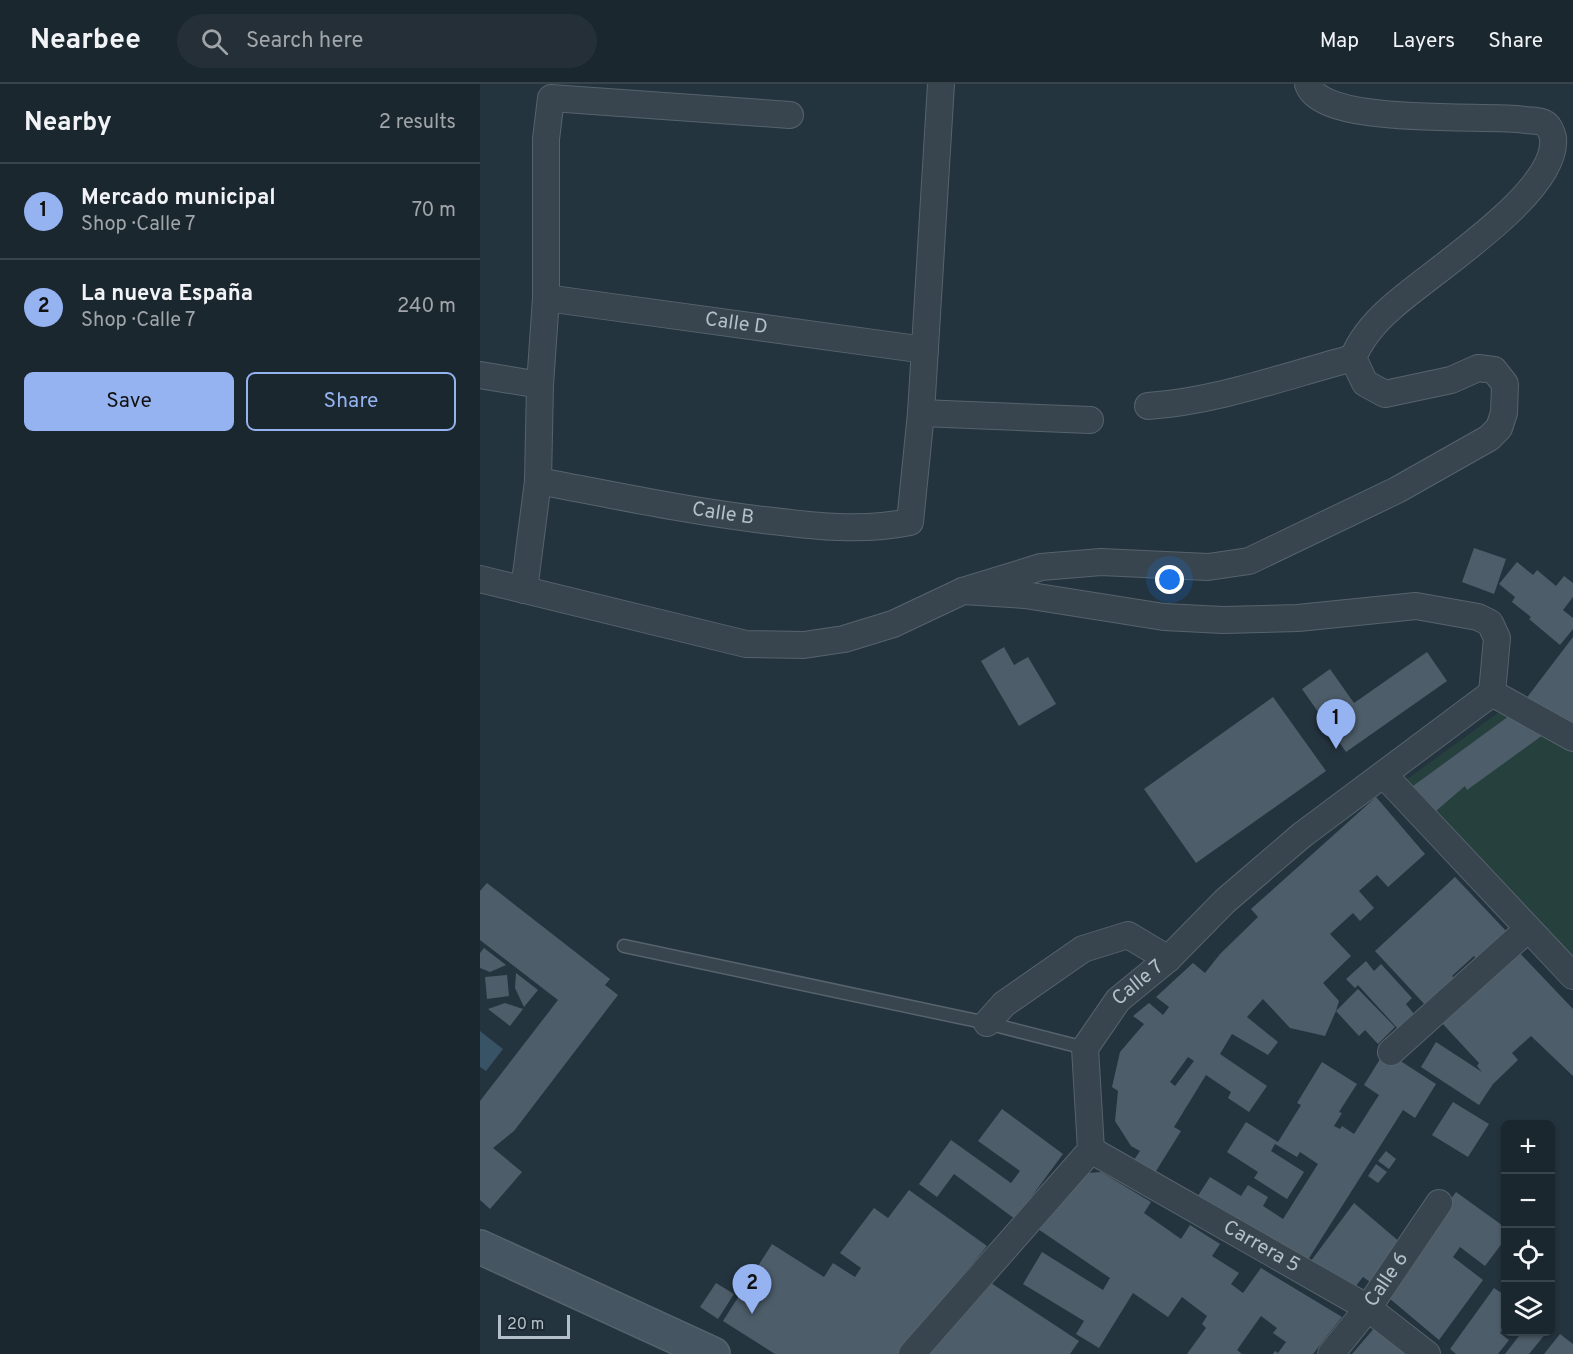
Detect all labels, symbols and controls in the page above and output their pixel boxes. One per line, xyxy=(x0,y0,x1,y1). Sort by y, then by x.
search box xyxy=(177,14,597,68)
text: Nearbee xyxy=(30,23,141,59)
icon: search xyxy=(198,25,231,58)
text: Search here xyxy=(246,28,363,55)
text: Map xyxy=(1320,28,1359,55)
text: Layers xyxy=(1392,28,1455,55)
text: Share xyxy=(1488,28,1543,55)
text: Nearby xyxy=(24,107,112,140)
text: 2 results xyxy=(379,110,456,136)
text: Mercado municipal xyxy=(81,185,276,212)
text: 1 xyxy=(40,198,48,224)
text: 70 m xyxy=(412,198,456,224)
text: Shop · Calle 7 xyxy=(81,212,195,238)
text: La nueva España xyxy=(81,281,253,308)
text: 2 xyxy=(37,294,50,320)
text: 240 m xyxy=(397,294,456,320)
street label: Calle D xyxy=(703,307,769,341)
text: Shop · Calle 7 xyxy=(81,308,195,334)
button: Save xyxy=(24,372,234,431)
button: Share xyxy=(246,372,456,431)
street label: Calle B xyxy=(690,497,756,532)
your location xyxy=(1155,565,1184,594)
pin: 1 xyxy=(1316,700,1356,749)
street label: Calle 7 xyxy=(1107,955,1169,1012)
map controls xyxy=(1501,1120,1555,1336)
button: + xyxy=(1501,1120,1555,1174)
button: − xyxy=(1501,1174,1555,1228)
street label: Carrera 5 xyxy=(1218,1215,1304,1279)
button: locate xyxy=(1501,1228,1555,1282)
street label: Calle 6 xyxy=(1359,1247,1415,1313)
pin: 2 xyxy=(732,1264,772,1314)
button: layers xyxy=(1501,1282,1555,1336)
scale bar xyxy=(498,1312,570,1340)
text: 20 m xyxy=(507,1315,544,1335)

